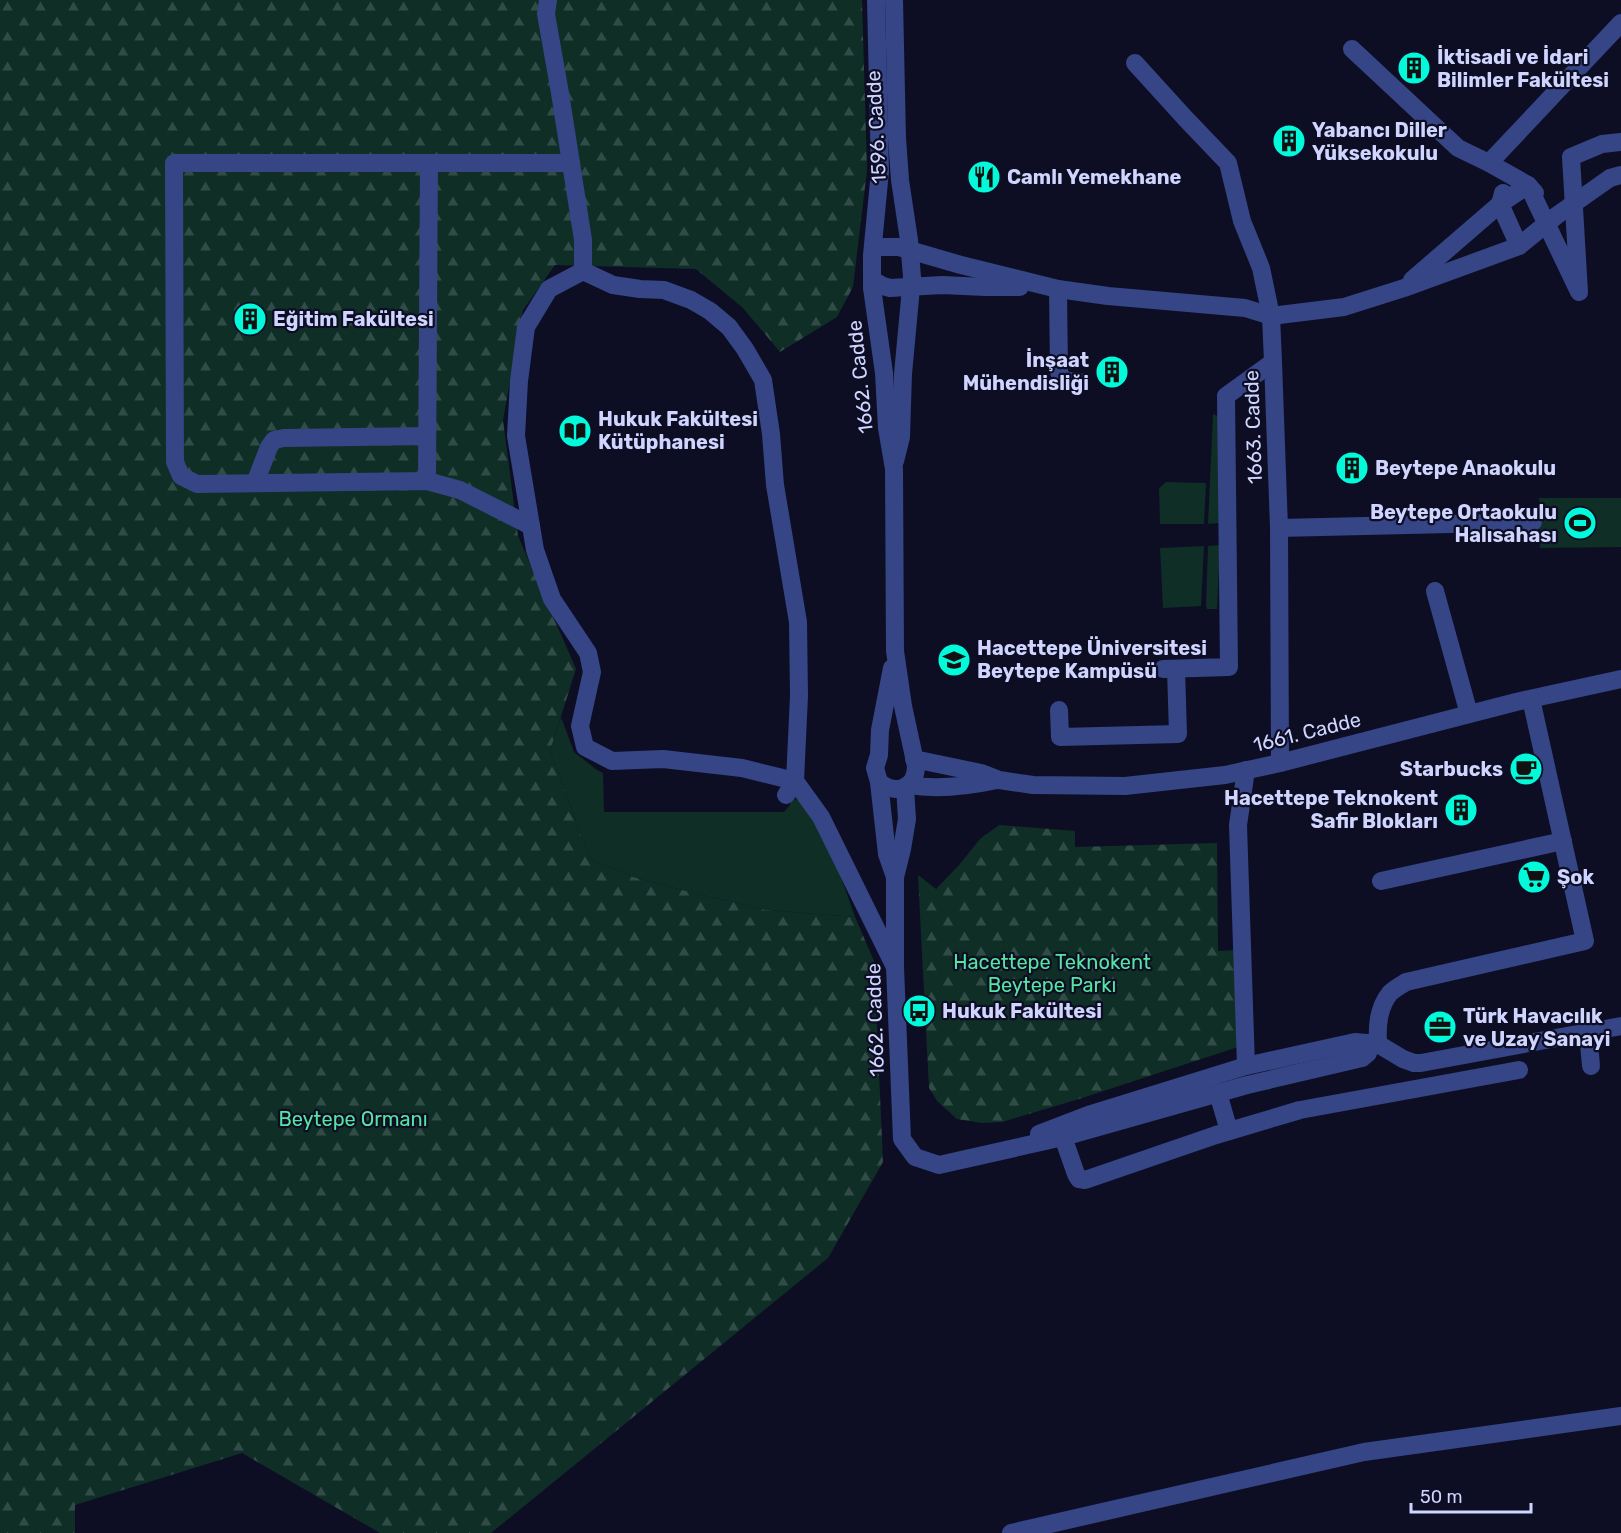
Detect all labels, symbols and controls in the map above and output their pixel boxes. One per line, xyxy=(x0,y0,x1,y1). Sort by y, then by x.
place label: İktisadi ve İdari Bilimler Fakültesi xyxy=(1437,45,1609,92)
building icon: İktisadi ve İdari Bilimler Fakültesi xyxy=(1396,50,1432,86)
street label: 1596. Cadde xyxy=(861,70,891,184)
place label: Yabancı Diller Yüksekokulu xyxy=(1312,118,1447,165)
building icon: Yabancı Diller Yüksekokulu xyxy=(1271,123,1307,159)
restaurant icon: Camlı Yemekhane xyxy=(966,159,1002,195)
place label: Camlı Yemekhane xyxy=(1007,165,1182,189)
building icon: Eğitim Fakültesi xyxy=(232,301,268,337)
place label: Eğitim Fakültesi xyxy=(273,307,434,331)
street label: 1662. Cadde xyxy=(842,319,878,435)
place label: İnşaat Mühendisliği xyxy=(963,348,1089,395)
building icon: İnşaat Mühendisliği xyxy=(1094,354,1130,390)
street label: 1663. Cadde xyxy=(1239,370,1267,484)
place label: Hukuk Fakültesi Kütüphanesi xyxy=(598,407,758,454)
library icon: Hukuk Fakültesi Kütüphanesi xyxy=(557,413,593,449)
building icon: Beytepe Anaokulu xyxy=(1334,450,1370,486)
place label: Beytepe Anaokulu xyxy=(1375,456,1556,480)
place label: Beytepe Ortaokulu Halısahası xyxy=(1370,500,1557,547)
sports icon: Beytepe Ortaokulu Halısahası xyxy=(1562,505,1598,541)
place label: Hacettepe Üniversitesi Beytepe Kampüsü xyxy=(977,636,1207,683)
school or university icon: Hacettepe Üniversitesi Beytepe Kampüsü xyxy=(936,642,972,678)
street label: 1661. Cadde xyxy=(1251,707,1363,757)
cafe icon: Starbucks xyxy=(1508,751,1544,787)
place label: Starbucks xyxy=(1400,757,1503,781)
place label: Hacettepe Teknokent Safir Blokları xyxy=(1224,786,1438,833)
building icon: Hacettepe Teknokent Safir Blokları xyxy=(1443,792,1479,828)
supermarket icon: Şok xyxy=(1516,859,1552,895)
place label: Şok xyxy=(1557,865,1594,889)
park label: Hacettepe Teknokent Beytepe Parkı xyxy=(953,950,1151,997)
street label: 1662. Cadde xyxy=(861,963,889,1077)
bus stop icon: Hukuk Fakültesi xyxy=(901,993,937,1029)
place label: Hukuk Fakültesi xyxy=(942,999,1102,1023)
place label: Türk Havacılık ve Uzay Sanayi xyxy=(1463,1004,1610,1051)
office icon: Türk Havacılık ve Uzay Sanayi xyxy=(1422,1009,1458,1045)
park label: Beytepe Ormanı xyxy=(278,1107,428,1131)
scale bar xyxy=(1411,1476,1531,1514)
text: 50 m xyxy=(1420,1486,1463,1508)

